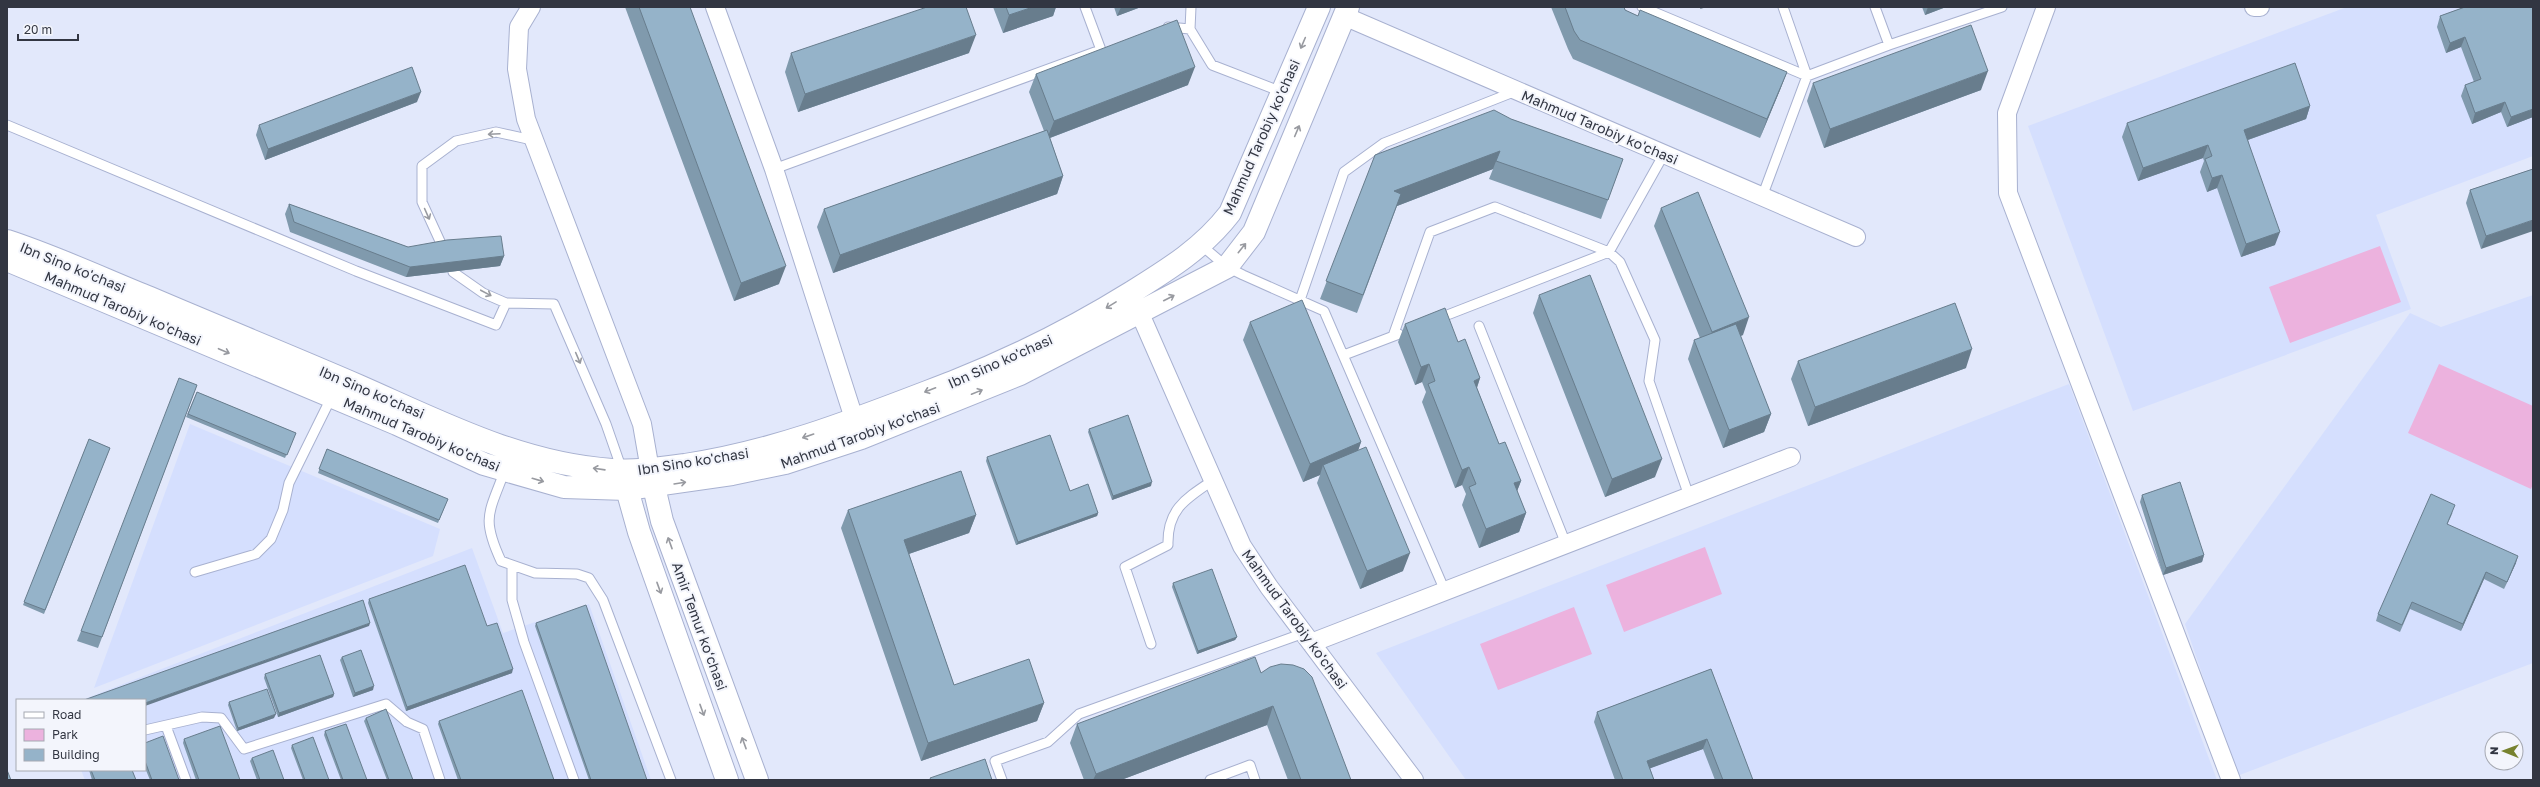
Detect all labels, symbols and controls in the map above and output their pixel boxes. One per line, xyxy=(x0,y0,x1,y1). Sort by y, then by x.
scale bar xyxy=(18,16,78,42)
text: 20 m xyxy=(24,22,52,37)
one-way arrow xyxy=(1299,36,1306,48)
street label: Mahmud Tarobiy ko'chasi xyxy=(1219,57,1303,217)
street label: Mahmud Tarobiy ko'chasi xyxy=(1519,86,1681,168)
one-way arrow xyxy=(1293,125,1301,137)
one-way arrow xyxy=(488,130,501,138)
one-way arrow xyxy=(424,207,432,219)
street label: Ibn Sino ko'chasi xyxy=(18,238,128,296)
one-way arrow xyxy=(1238,242,1246,253)
street label: Mahmud Tarobiy ko'chasi xyxy=(42,267,204,349)
one-way arrow xyxy=(480,290,492,298)
one-way arrow xyxy=(1163,294,1175,301)
one-way arrow xyxy=(1106,301,1117,309)
street label: Ibn Sino ko'chasi xyxy=(945,330,1055,392)
one-way arrow xyxy=(217,347,229,355)
one-way arrow xyxy=(575,352,582,364)
street label: Ibn Sino ko'chasi xyxy=(317,362,427,422)
one-way arrow xyxy=(925,387,937,395)
one-way arrow xyxy=(970,387,982,395)
street label: Mahmud Tarobiy ko'chasi xyxy=(341,393,503,475)
street label: Mahmud Tarobiy ko'chasi xyxy=(778,398,942,472)
one-way arrow xyxy=(803,432,815,440)
street label: Ibn Sino ko'chasi xyxy=(636,444,750,478)
one-way arrow xyxy=(593,465,606,472)
one-way arrow xyxy=(531,477,544,484)
one-way arrow xyxy=(673,479,686,487)
one-way arrow xyxy=(665,537,673,549)
street label: Mahmud Tarobiy ko'chasi xyxy=(1239,546,1351,692)
street label: Amir Temur ko‘chasi xyxy=(669,560,731,692)
one-way arrow xyxy=(655,581,663,593)
legend xyxy=(16,699,146,771)
one-way arrow xyxy=(699,703,706,716)
text: Road xyxy=(52,707,81,722)
text: Park xyxy=(52,727,78,742)
north arrow xyxy=(2484,731,2524,771)
one-way arrow xyxy=(739,738,747,750)
text: Building xyxy=(52,747,100,762)
text: N xyxy=(2487,747,2500,755)

